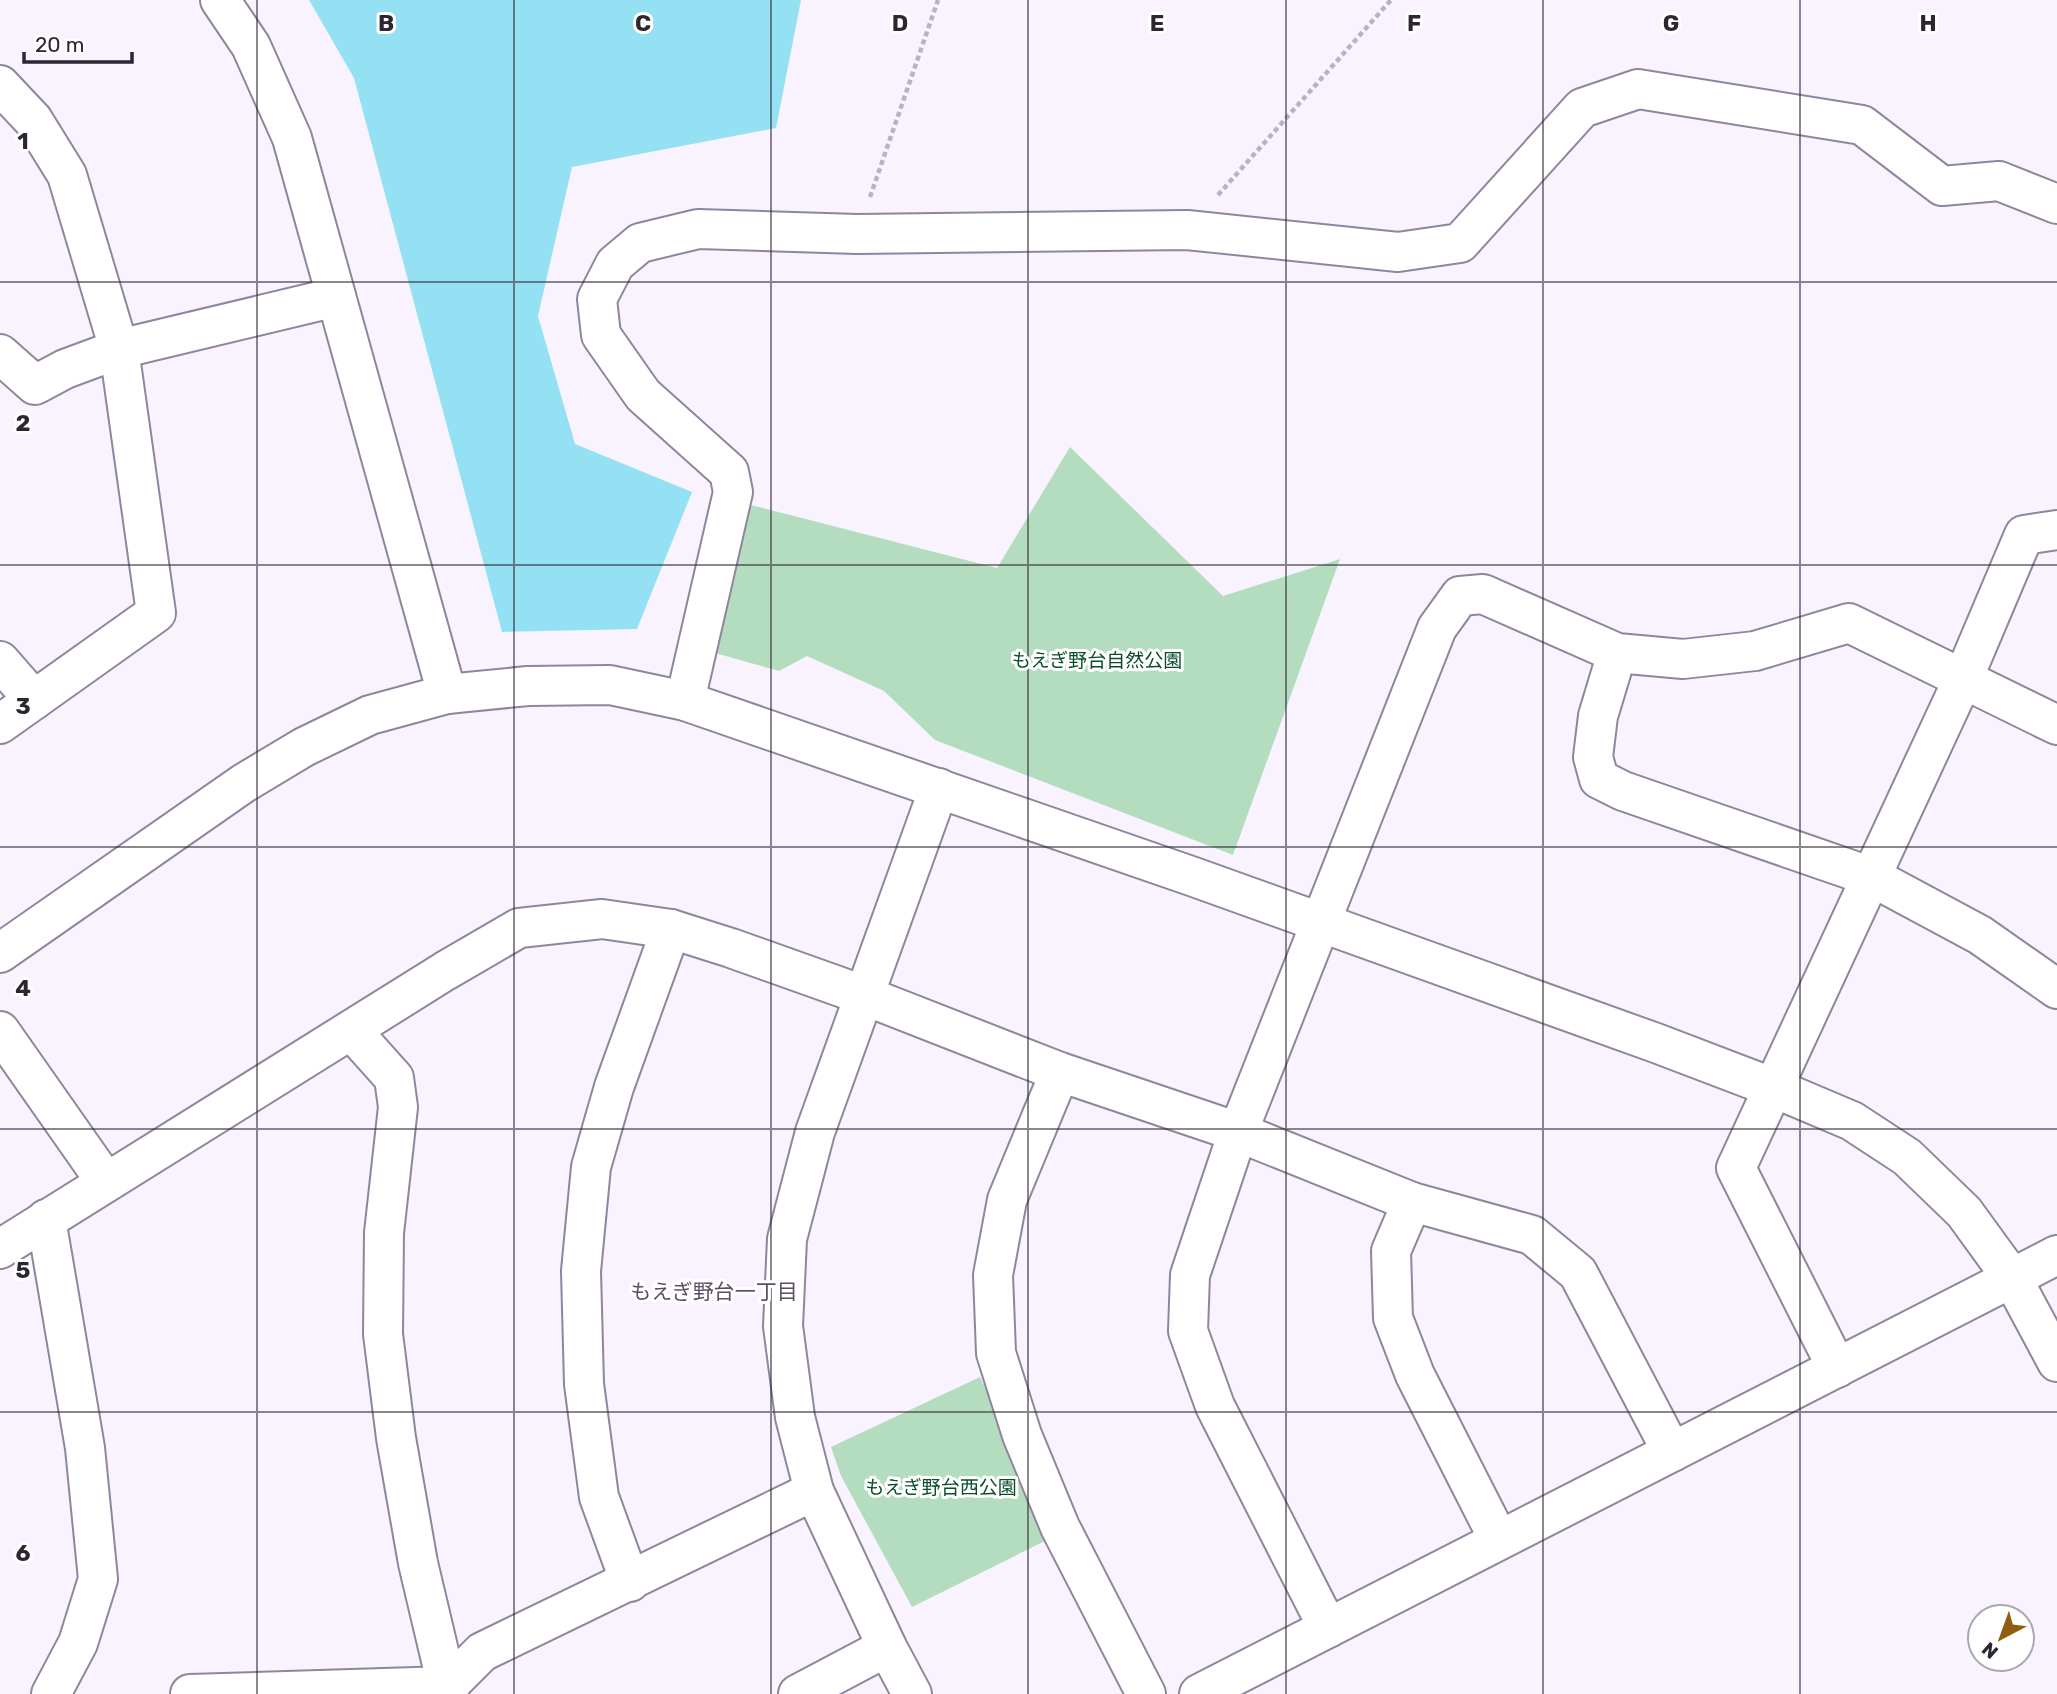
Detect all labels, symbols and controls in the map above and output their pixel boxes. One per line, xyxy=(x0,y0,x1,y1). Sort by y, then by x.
text: B xyxy=(378,9,394,37)
text: C xyxy=(635,9,651,37)
text: D xyxy=(892,9,908,37)
text: E xyxy=(1150,9,1164,37)
text: F xyxy=(1407,9,1421,37)
text: G xyxy=(1663,9,1679,37)
text: H xyxy=(1919,9,1937,37)
scale bar xyxy=(24,21,133,65)
text: 20 m xyxy=(35,32,84,57)
text: 1 xyxy=(17,127,29,155)
text: 2 xyxy=(16,409,30,437)
park label: もえぎ野台自然公園 xyxy=(1012,649,1182,672)
text: 3 xyxy=(15,692,31,720)
text: 4 xyxy=(15,974,31,1002)
text: 5 xyxy=(16,1256,31,1284)
district label: もえぎ野台一丁目 xyxy=(630,1279,798,1304)
park label: もえぎ野台西公園 xyxy=(865,1476,1017,1499)
text: 6 xyxy=(16,1539,31,1567)
north arrow xyxy=(1966,1603,2036,1673)
text: N xyxy=(1977,1637,2003,1664)

